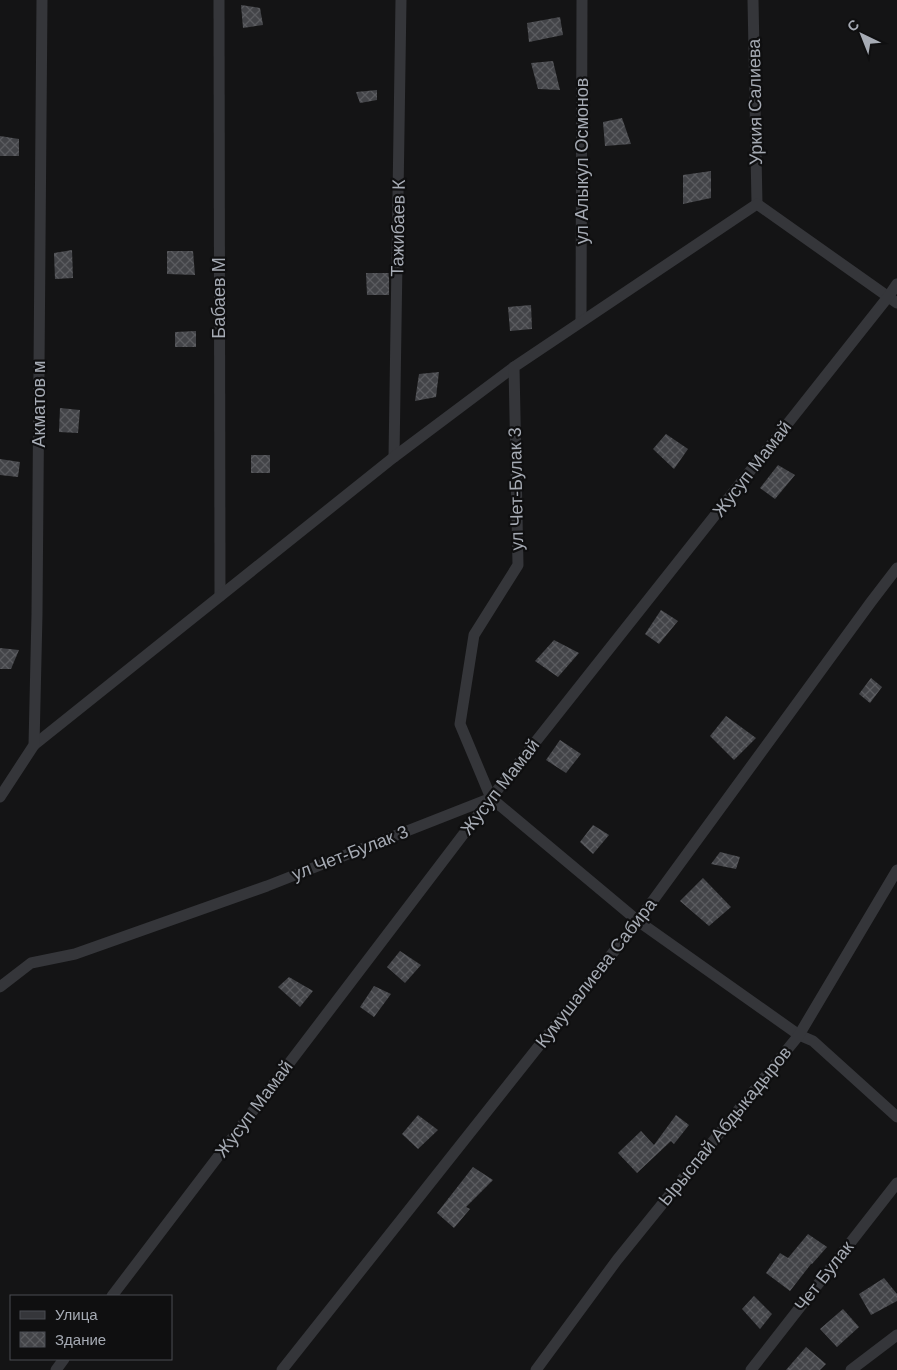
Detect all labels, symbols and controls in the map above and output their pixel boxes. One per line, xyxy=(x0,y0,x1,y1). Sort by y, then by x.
north arrow xyxy=(837,10,887,60)
text: С xyxy=(844,16,862,35)
street label: Уркия Салиева xyxy=(744,38,766,165)
street label: ул Алыкул Осмонов xyxy=(572,78,592,244)
street label: Тажибаев К xyxy=(387,179,409,277)
street label: Бабаев М xyxy=(209,257,229,339)
street label: Акматов м xyxy=(29,361,49,447)
street label: Жусуп Мамай xyxy=(709,417,795,521)
street label: ул Чет-Булак 3 xyxy=(505,427,527,551)
street label: Жусуп Мамай xyxy=(457,735,543,839)
street label: ул Чет-Булак 3 xyxy=(289,822,411,884)
street label: Кумушалиева Сабира xyxy=(532,894,661,1052)
street label: Ырыспай Абдыкадыров xyxy=(655,1042,795,1210)
street label: Жусуп Мамай xyxy=(211,1057,297,1161)
street label: Чет Булак xyxy=(791,1237,858,1315)
legend xyxy=(10,1295,172,1360)
text: Улица xyxy=(55,1306,98,1323)
text: Здание xyxy=(55,1331,106,1348)

